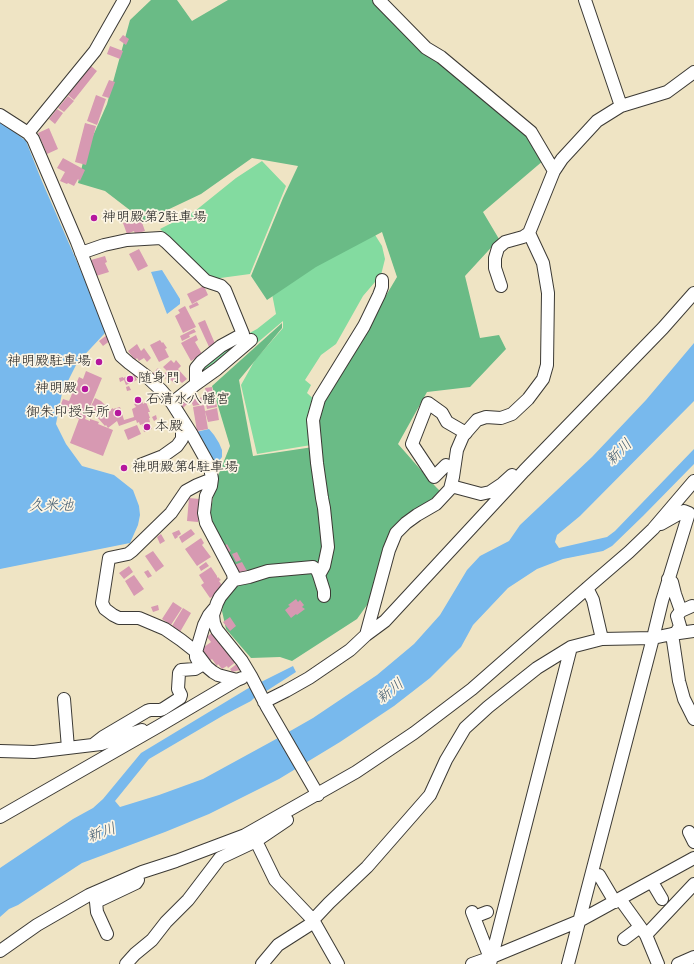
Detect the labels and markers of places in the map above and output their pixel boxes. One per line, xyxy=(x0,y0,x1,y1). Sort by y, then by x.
place label: 神明殿第2駐車場 xyxy=(102,210,207,226)
marker: 神明殿第2駐車場 xyxy=(89,213,99,223)
place label: 神明殿駐車場 xyxy=(7,354,91,370)
marker: 神明殿駐車場 xyxy=(94,357,104,367)
place label: 随身門 xyxy=(138,371,180,387)
marker: 随身門 xyxy=(125,374,135,384)
place label: 神明殿 xyxy=(35,381,77,397)
marker: 神明殿 xyxy=(80,384,90,394)
place label: 石清水八幡宮 xyxy=(146,392,230,408)
marker: 石清水八幡宮 xyxy=(133,395,143,405)
place label: 御朱印授与所 xyxy=(26,405,110,421)
marker: 御朱印授与所 xyxy=(113,408,123,418)
place label: 本殿 xyxy=(155,419,183,435)
marker: 本殿 xyxy=(142,422,152,432)
place label: 神明殿第4駐車場 xyxy=(132,460,238,476)
marker: 神明殿第4駐車場 xyxy=(119,463,129,473)

